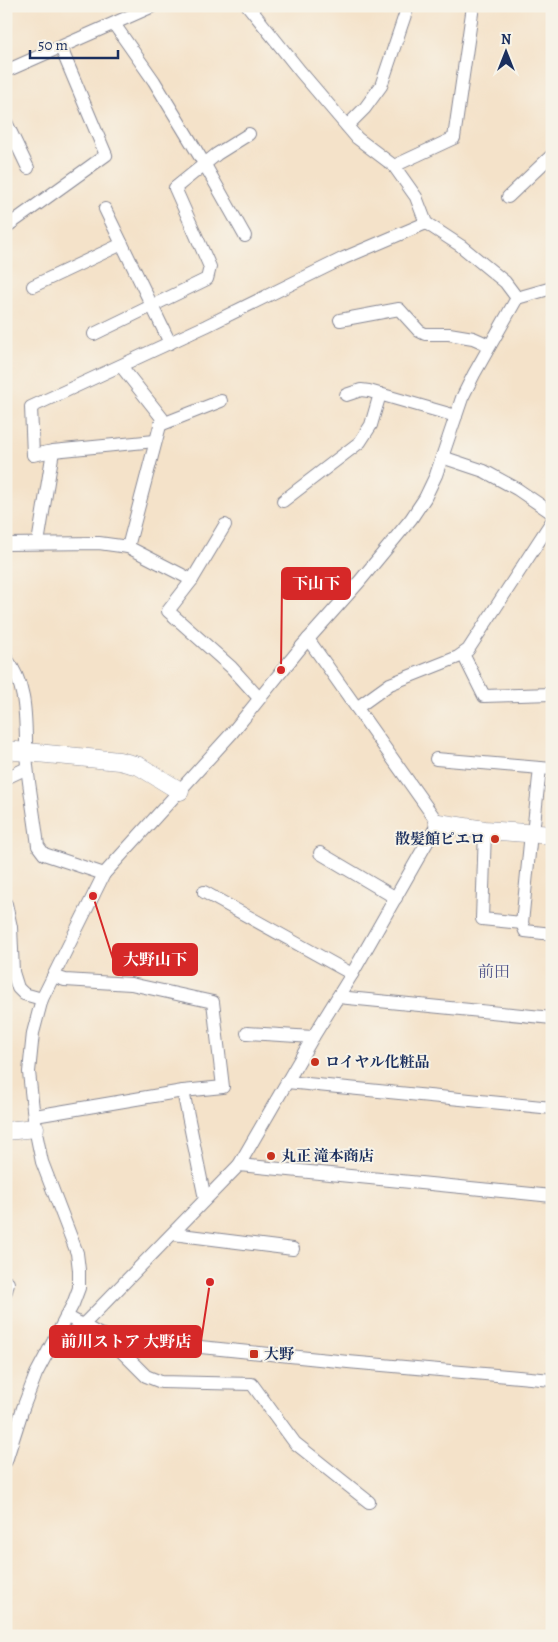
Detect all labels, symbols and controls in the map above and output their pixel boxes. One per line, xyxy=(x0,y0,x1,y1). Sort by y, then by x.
scale bar xyxy=(30,28,118,60)
north arrow xyxy=(480,28,530,78)
text: N xyxy=(501,30,511,49)
text: 50 m xyxy=(38,35,68,55)
callout: 下山下 xyxy=(282,568,350,599)
text: 下山下 xyxy=(292,573,340,595)
place label: 散髪館ピエロ xyxy=(395,829,485,849)
marker: 散髪館ピエロ xyxy=(489,833,501,845)
callout: 大野山下 xyxy=(113,944,197,975)
text: 大野山下 xyxy=(123,949,187,971)
district label: 前田 xyxy=(478,961,510,983)
place label: ロイヤル化粧品 xyxy=(325,1052,429,1072)
marker: ロイヤル化粧品 xyxy=(309,1056,321,1068)
place label: 丸正 滝本商店 xyxy=(281,1146,374,1166)
marker: 丸正 滝本商店 xyxy=(265,1150,277,1162)
callout: 前川ストア 大野店 xyxy=(50,1326,201,1357)
text: 前川ストア 大野店 xyxy=(61,1331,191,1353)
place label: 大野 xyxy=(264,1344,295,1364)
marker: 大野 xyxy=(248,1348,260,1360)

